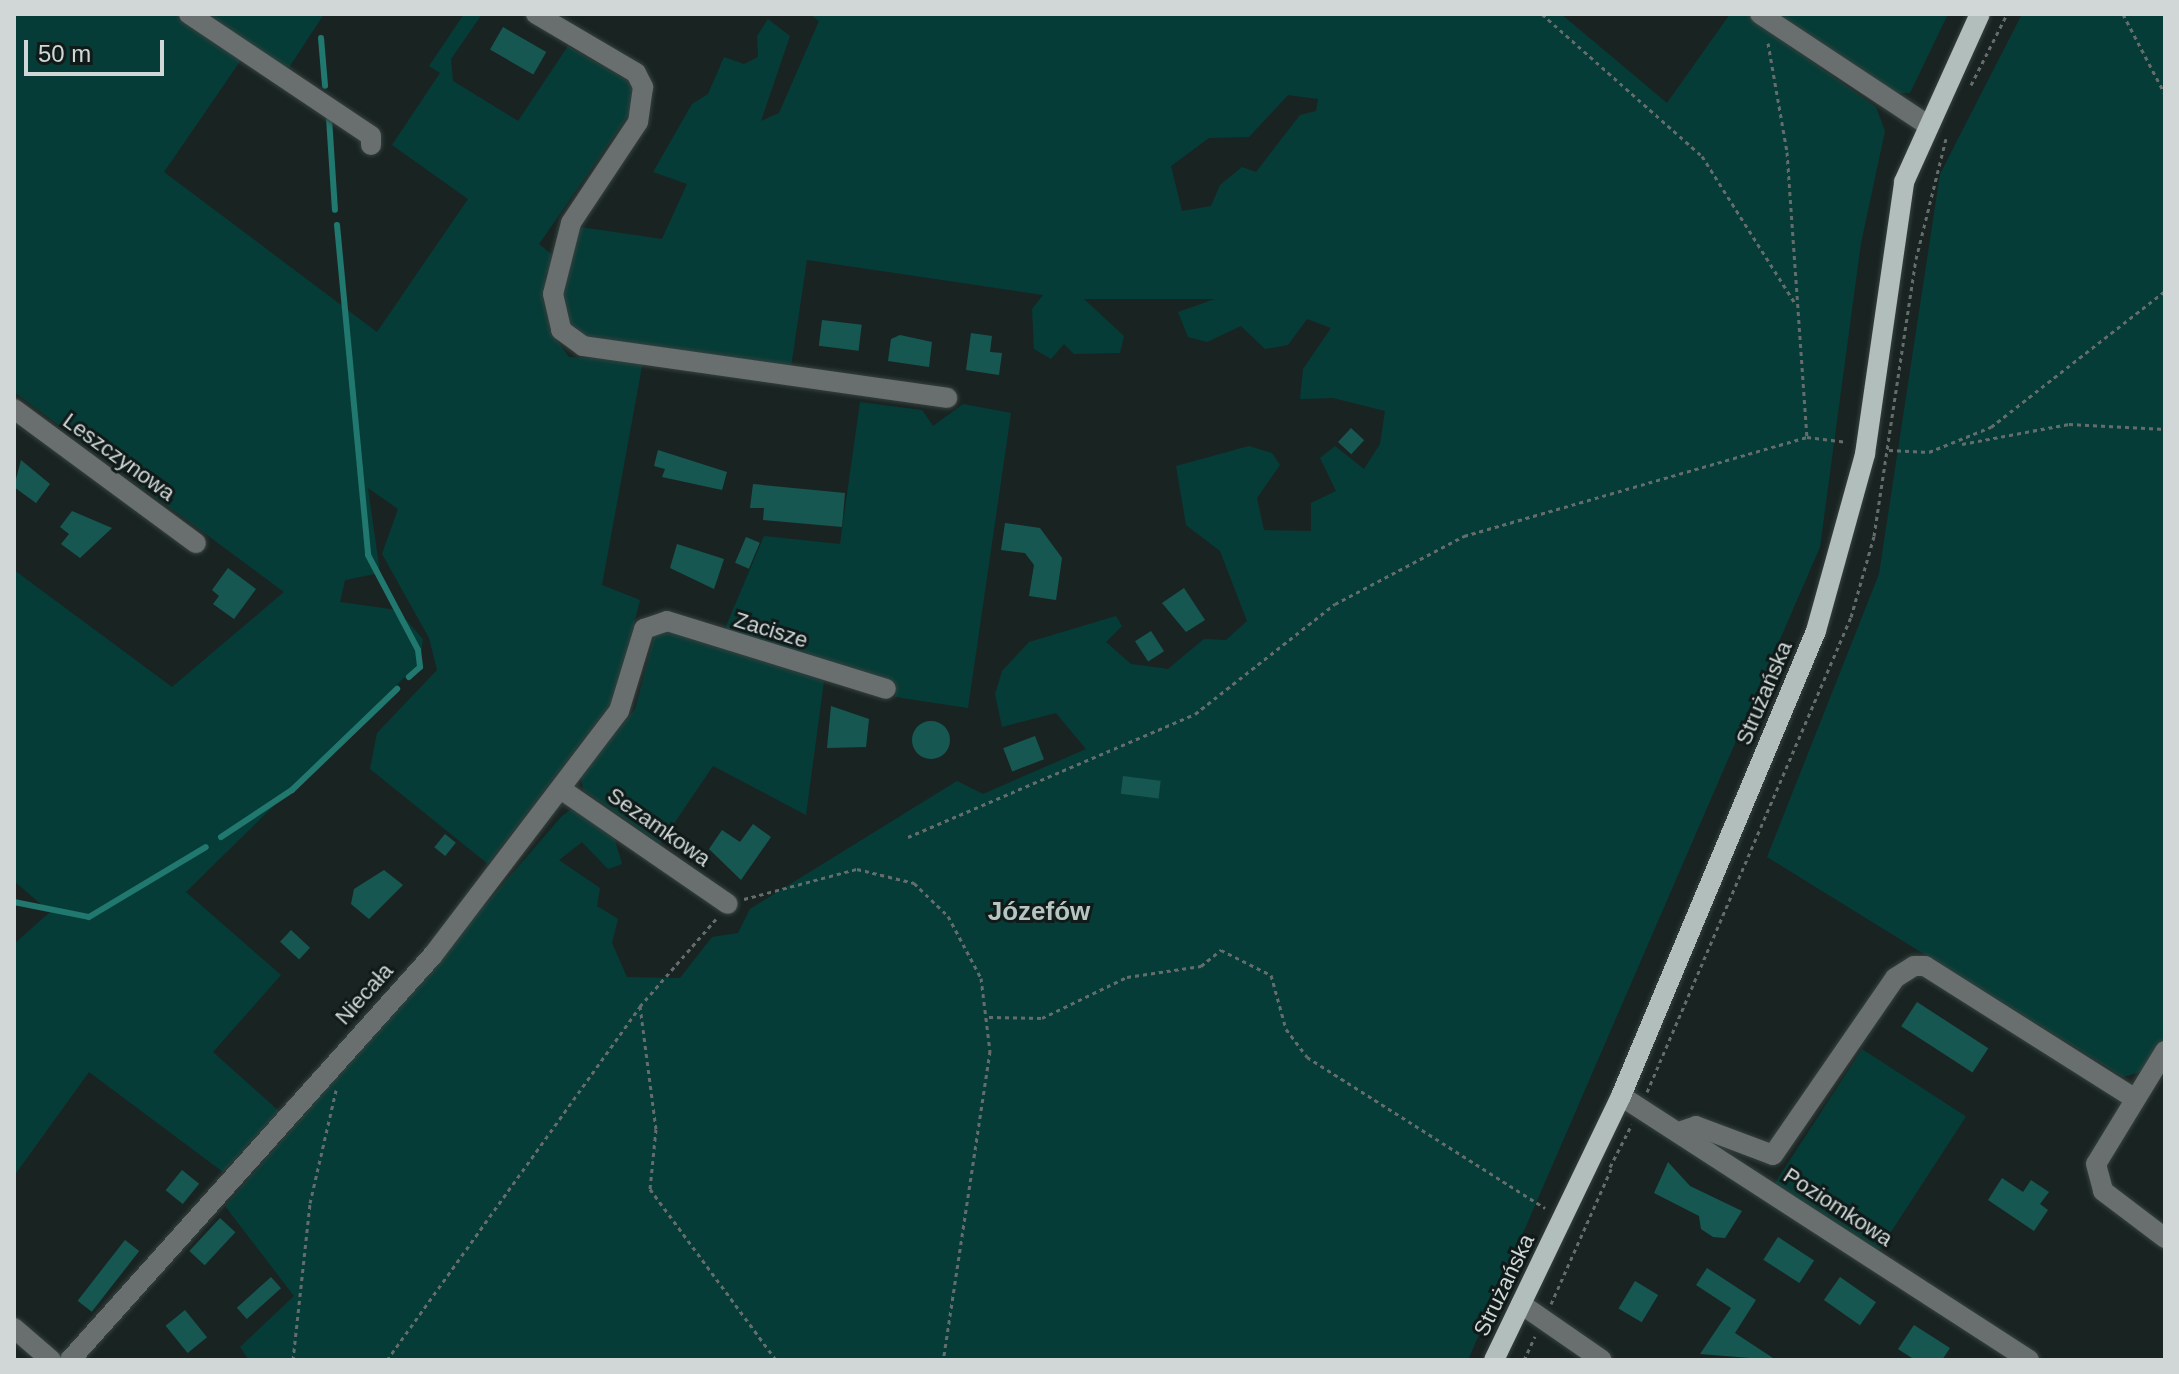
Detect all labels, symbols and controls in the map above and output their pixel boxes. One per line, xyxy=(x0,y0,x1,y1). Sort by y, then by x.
scale bar xyxy=(28,24,168,74)
text: 50 m xyxy=(38,40,91,67)
street label: Leszczynowa xyxy=(58,408,180,506)
street label: Zacisze xyxy=(731,606,811,654)
street label: Strużańska xyxy=(1730,637,1798,749)
street label: Sezamkowa xyxy=(602,782,716,872)
district label: Józefów xyxy=(988,896,1090,928)
street label: Niecała xyxy=(330,958,398,1030)
street label: Poziomkowa xyxy=(1779,1162,1897,1252)
street label: Strużańska xyxy=(1468,1230,1540,1340)

